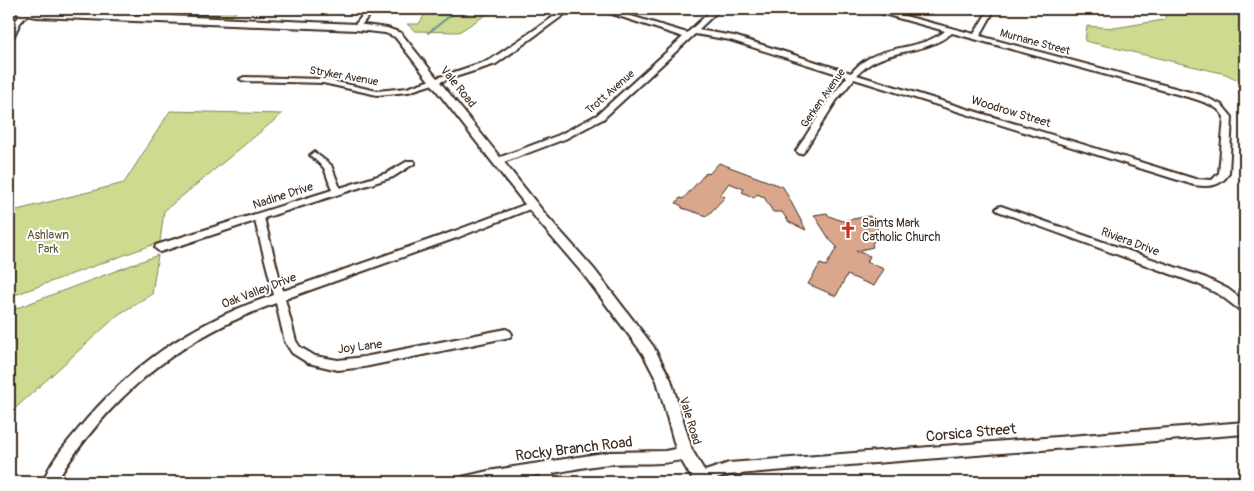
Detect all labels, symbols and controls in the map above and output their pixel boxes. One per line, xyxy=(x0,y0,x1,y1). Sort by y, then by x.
street label: Murnane Street xyxy=(998,26,1072,58)
street label: Vale Road xyxy=(437,63,479,111)
street label: Stryker Avenue xyxy=(309,64,380,89)
street label: Gerken Avenue xyxy=(798,66,848,130)
street label: Trott Avenue xyxy=(583,67,638,117)
street label: Woodrow Street xyxy=(969,93,1053,131)
street label: Nadine Drive xyxy=(251,179,315,213)
place label: Saints Mark Catholic Church xyxy=(862,216,941,245)
church icon: Saints Mark Catholic Church xyxy=(838,220,858,240)
street label: Riviera Drive xyxy=(1099,225,1161,260)
park label: Ashlawn Park xyxy=(27,228,69,257)
street label: Oak Valley Drive xyxy=(220,270,298,312)
street label: Joy Lane xyxy=(337,337,383,357)
street label: Vale Road xyxy=(676,395,704,447)
street label: Corsica Street xyxy=(925,420,1018,446)
street label: Rocky Branch Road xyxy=(514,432,634,466)

